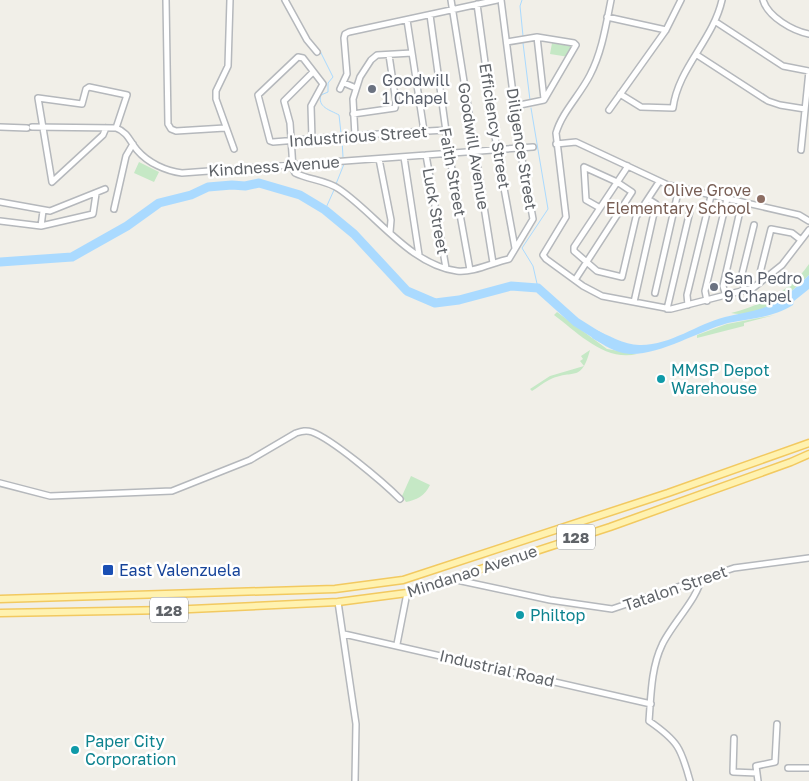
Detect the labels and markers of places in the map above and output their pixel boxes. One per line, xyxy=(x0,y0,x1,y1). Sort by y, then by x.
place label: Goodwill 1 Chapel xyxy=(382,70,450,108)
marker: Goodwill 1 Chapel xyxy=(366,83,378,95)
place label: Olive Grove Elementary School xyxy=(606,180,751,218)
marker: Olive Grove Elementary School xyxy=(755,193,767,205)
place label: San Pedro 9 Chapel xyxy=(724,268,802,306)
marker: San Pedro 9 Chapel xyxy=(708,281,720,293)
place label: MMSP Depot Warehouse xyxy=(671,360,770,398)
marker: MMSP Depot Warehouse xyxy=(655,373,667,385)
place label: East Valenzuela xyxy=(119,560,241,580)
marker: East Valenzuela xyxy=(101,563,115,577)
place label: Philtop xyxy=(530,605,585,625)
marker: Philtop xyxy=(514,609,526,621)
place label: Paper City Corporation xyxy=(85,731,176,769)
marker: Paper City Corporation xyxy=(69,744,81,756)

